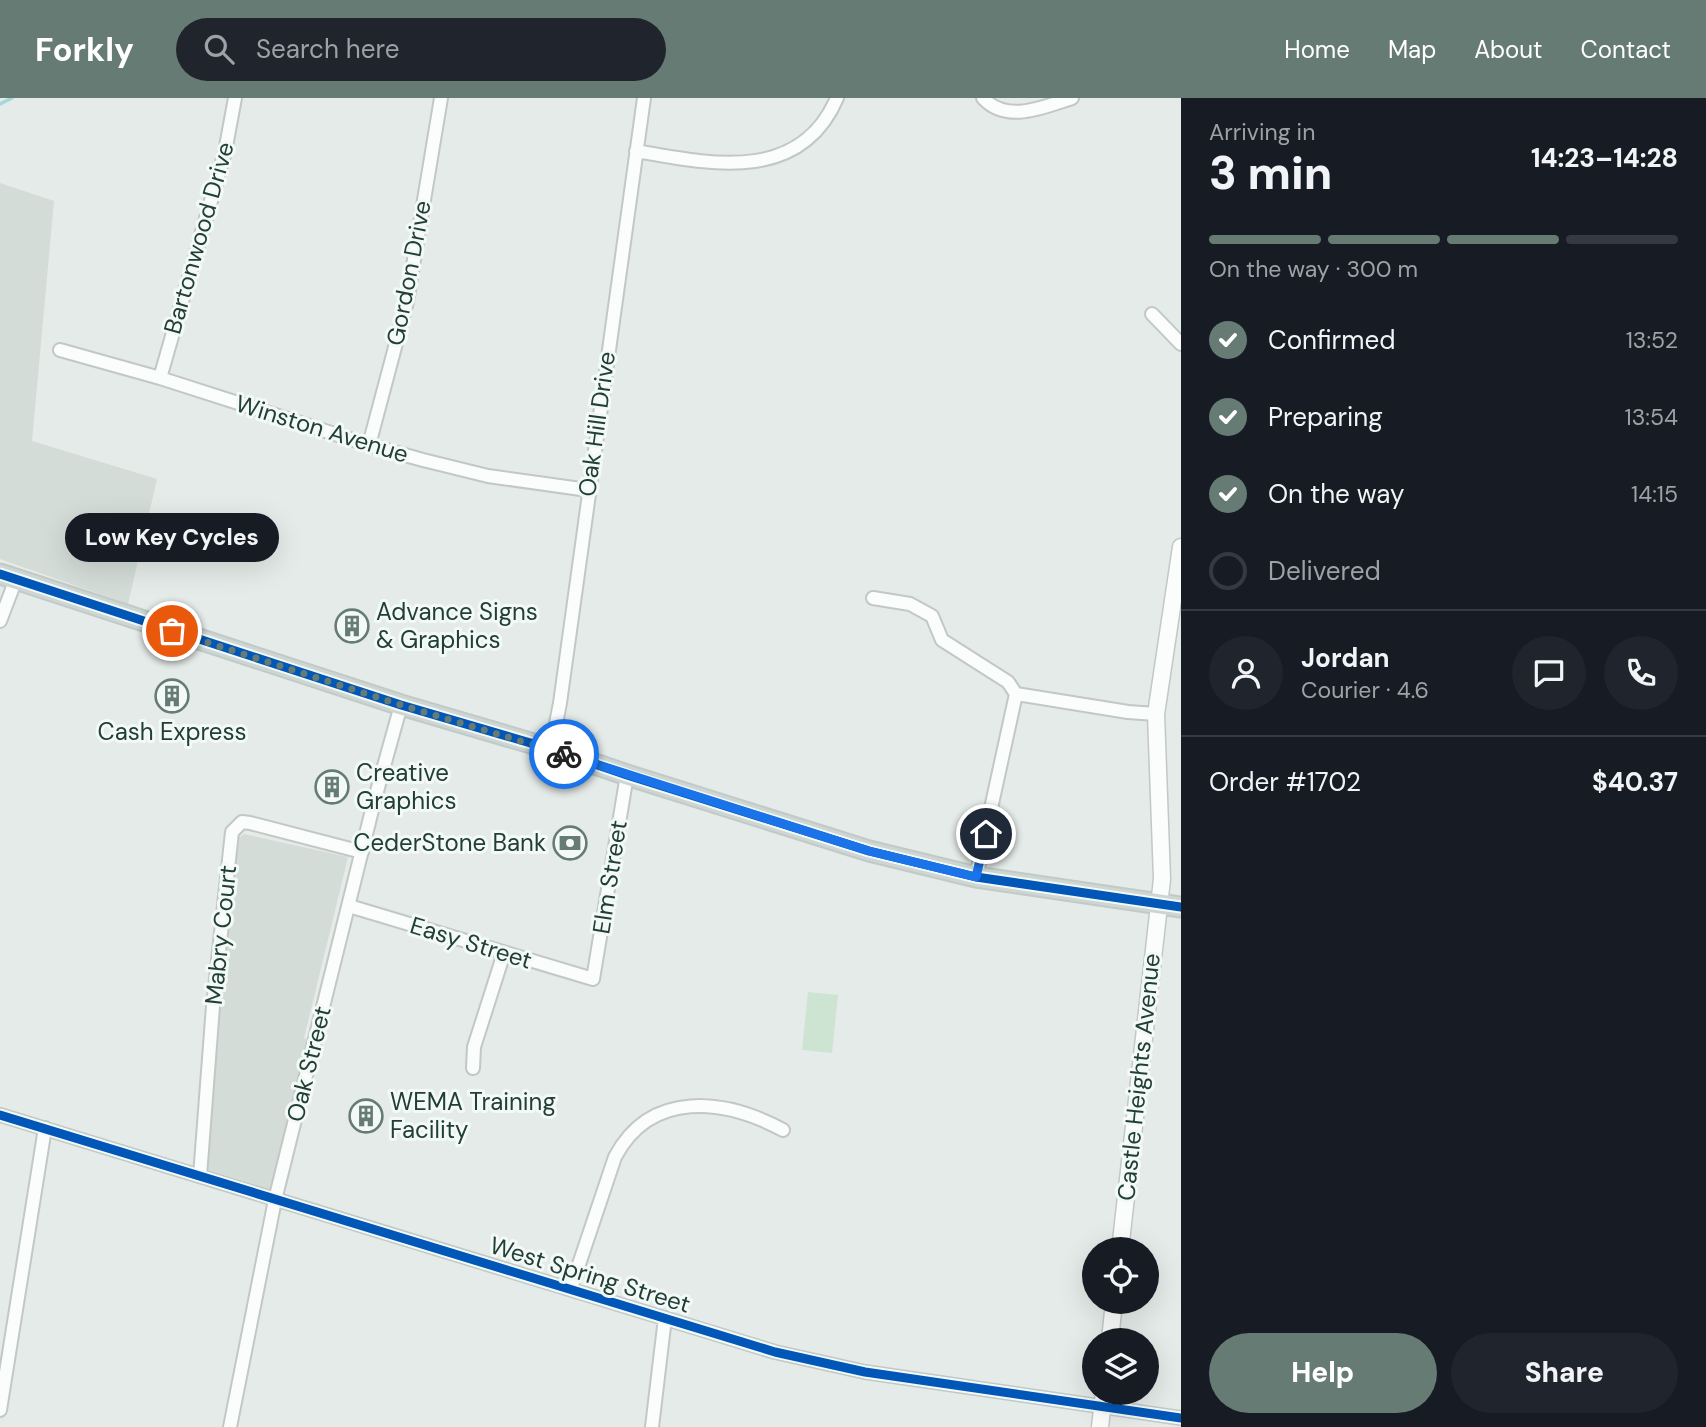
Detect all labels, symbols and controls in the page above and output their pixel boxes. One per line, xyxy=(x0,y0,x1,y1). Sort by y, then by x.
search box xyxy=(176,18,666,81)
text: Forkly xyxy=(35,28,134,71)
icon: search xyxy=(200,30,238,68)
text: Search here xyxy=(256,32,399,66)
text: Home xyxy=(1284,34,1350,65)
text: Map xyxy=(1388,34,1436,65)
text: About xyxy=(1474,34,1543,65)
text: Contact xyxy=(1581,34,1671,65)
text: Arriving in xyxy=(1209,117,1315,147)
street label: Bartonwood Drive xyxy=(156,138,241,337)
text: 14:23–14:28 xyxy=(1531,141,1678,175)
text: 3 min xyxy=(1209,143,1332,203)
street label: Gordon Drive xyxy=(379,198,438,348)
text: On the way · 300 m xyxy=(1209,254,1418,284)
icon: check xyxy=(1209,321,1247,359)
text: Confirmed xyxy=(1268,323,1395,357)
text: 13:52 xyxy=(1626,325,1678,355)
street label: Oak Hill Drive xyxy=(571,349,622,498)
street label: Winston Avenue xyxy=(232,387,412,470)
icon: check xyxy=(1209,398,1247,436)
text: Preparing xyxy=(1268,400,1383,434)
text: 13:54 xyxy=(1625,402,1678,432)
icon: check xyxy=(1209,475,1247,513)
text: On the way xyxy=(1268,477,1404,511)
text: 14:15 xyxy=(1631,479,1678,509)
callout: Low Key Cycles xyxy=(65,512,279,561)
text: Low Key Cycles xyxy=(85,522,259,552)
text: Delivered xyxy=(1268,554,1381,588)
place label: Advance Signs & Graphics xyxy=(376,596,538,655)
pin xyxy=(142,601,202,661)
building icon: Advance Signs & Graphics xyxy=(333,607,371,645)
icon: bag xyxy=(153,612,191,650)
button: person xyxy=(1209,636,1283,710)
button: chat xyxy=(1512,636,1586,710)
button: phone xyxy=(1604,636,1678,710)
text: Jordan xyxy=(1301,641,1390,675)
text: Courier · 4.6 xyxy=(1301,675,1429,705)
building icon: Cash Express xyxy=(153,677,191,715)
place label: Cash Express xyxy=(97,716,247,747)
courier xyxy=(529,719,599,789)
icon: bike xyxy=(545,735,583,773)
place label: Creative Graphics xyxy=(356,757,457,816)
text: Order #1702 xyxy=(1209,765,1361,799)
text: $40.37 xyxy=(1592,765,1678,799)
building icon: Creative Graphics xyxy=(313,768,351,806)
pin xyxy=(956,804,1016,864)
icon: home xyxy=(967,815,1005,853)
street label: Elm Street xyxy=(585,818,634,936)
bank icon: CederStone Bank xyxy=(551,824,589,862)
place label: CederStone Bank xyxy=(353,827,546,858)
street label: Mabry Court xyxy=(198,864,243,1006)
street label: Easy Street xyxy=(406,909,536,976)
street label: Castle Heights Avenue xyxy=(1110,952,1167,1202)
street label: Oak Street xyxy=(279,1003,338,1125)
place label: WEMA Training Facility xyxy=(390,1086,556,1145)
building icon: WEMA Training Facility xyxy=(347,1097,385,1135)
street label: West Spring Street xyxy=(486,1229,694,1320)
map controls xyxy=(1082,1237,1159,1405)
button: locate xyxy=(1082,1237,1159,1314)
button: layers xyxy=(1082,1328,1159,1405)
button: Help xyxy=(1209,1333,1437,1413)
button: Share xyxy=(1451,1333,1678,1413)

